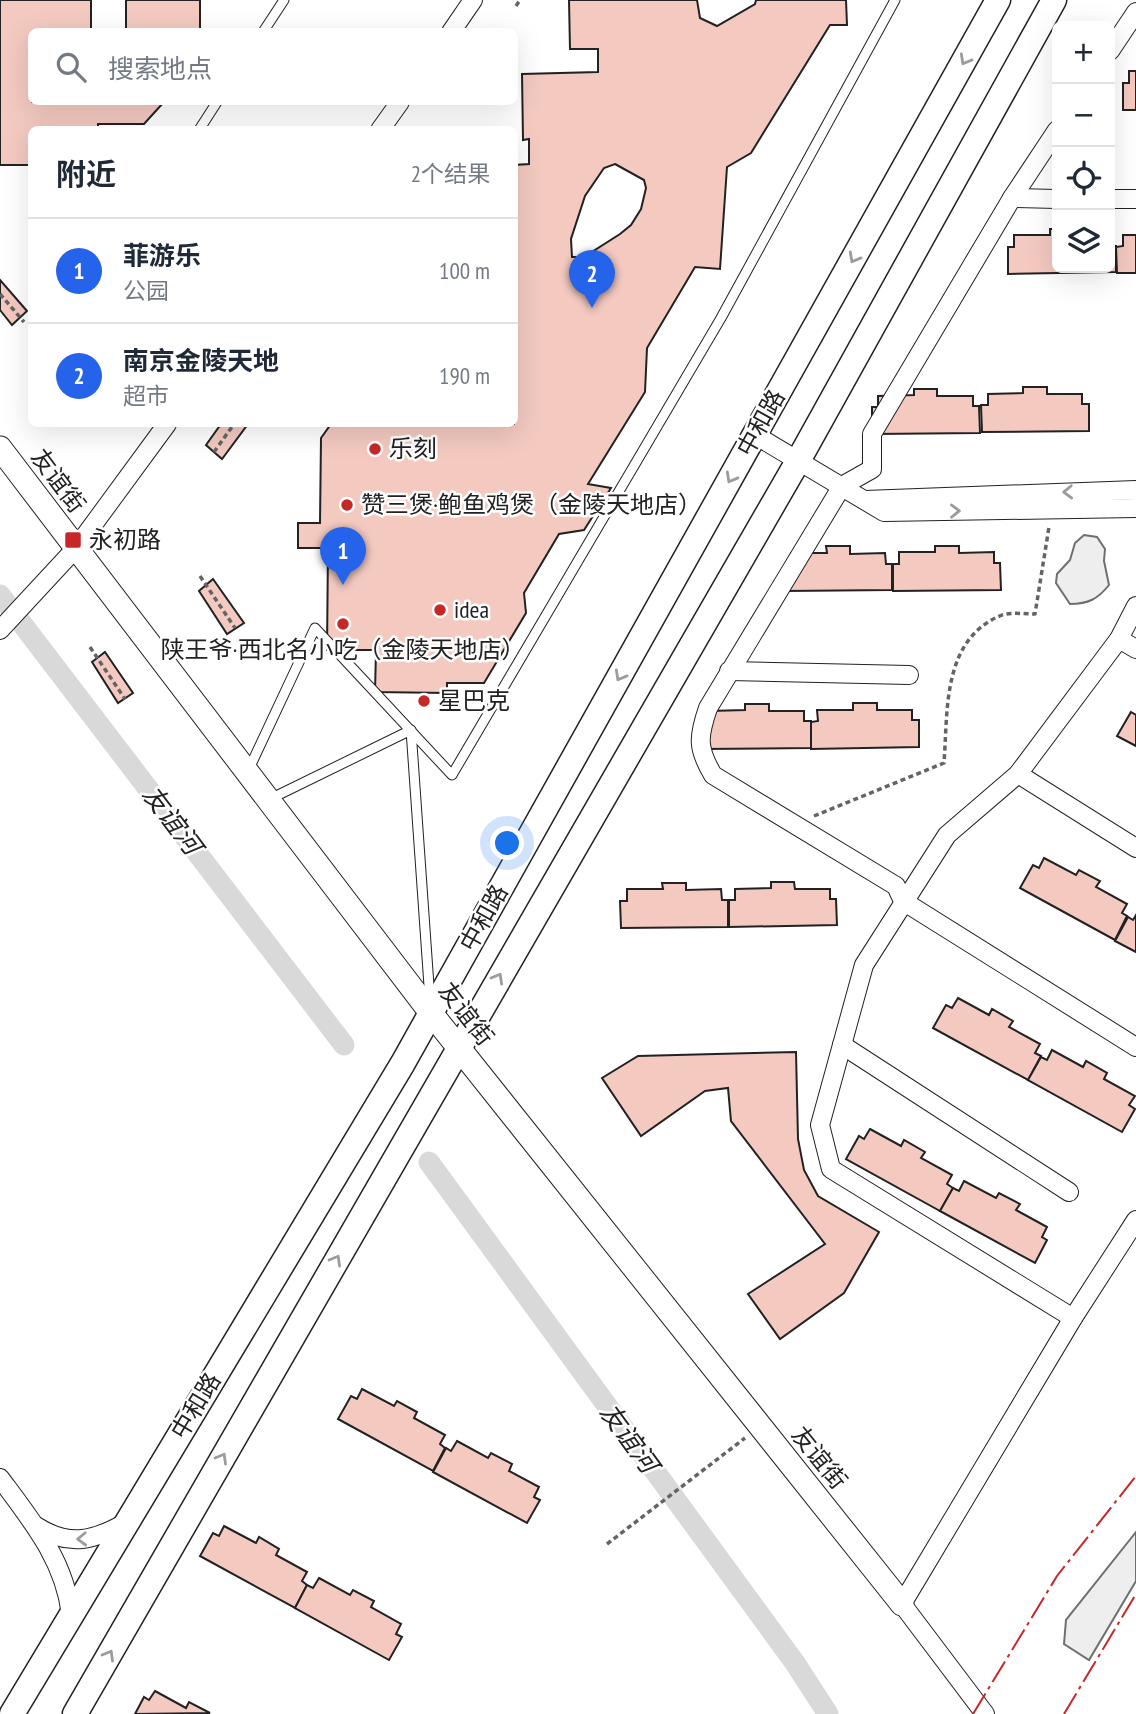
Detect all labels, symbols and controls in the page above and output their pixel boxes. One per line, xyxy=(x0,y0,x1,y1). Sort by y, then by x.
map controls xyxy=(1052,21,1115,273)
button: + xyxy=(1052,21,1115,84)
search box xyxy=(28,28,518,105)
icon: search xyxy=(52,48,90,86)
text: 搜索地点 xyxy=(108,52,212,85)
one-way arrow xyxy=(960,52,973,65)
button: − xyxy=(1052,84,1115,147)
button: locate xyxy=(1052,147,1115,210)
text: 附近 xyxy=(56,154,116,193)
text: 2个结果 xyxy=(411,159,490,188)
button: layers xyxy=(1052,210,1115,273)
text: 菲游乐 xyxy=(123,239,201,272)
pin: 2 xyxy=(569,250,615,308)
one-way arrow xyxy=(849,251,862,263)
text: 1 xyxy=(74,256,85,285)
text: 100 m xyxy=(439,256,490,285)
text: 公园 xyxy=(123,276,169,305)
text: 南京金陵天地 xyxy=(123,344,279,377)
text: 2 xyxy=(74,361,85,390)
text: 190 m xyxy=(439,361,490,390)
text: 超市 xyxy=(123,381,169,410)
street label: 中和路 xyxy=(730,384,792,462)
place label: 乐刻 xyxy=(389,433,437,464)
marker: 乐刻 xyxy=(367,441,383,457)
street label: 友谊街 xyxy=(24,443,92,519)
one-way arrow xyxy=(726,471,739,483)
one-way arrow xyxy=(1062,485,1073,500)
place label: 赞三煲·鲍鱼鸡煲（金陵天地店） xyxy=(361,489,702,520)
marker: 赞三煲·鲍鱼鸡煲（金陵天地店） xyxy=(339,497,355,513)
one-way arrow xyxy=(950,503,960,519)
place label: 永初路 xyxy=(89,524,161,555)
pin: 1 xyxy=(320,527,366,585)
marker: 永初路 xyxy=(63,530,83,550)
place label: idea xyxy=(454,594,489,625)
marker: idea xyxy=(432,602,448,618)
marker: 陕王爷·西北名小吃（金陵天地店） xyxy=(335,616,351,632)
place label: 陕王爷·西北名小吃（金陵天地店） xyxy=(160,634,526,665)
one-way arrow xyxy=(614,669,628,682)
place label: 星巴克 xyxy=(438,685,510,716)
marker: 星巴克 xyxy=(416,693,432,709)
water label: 友谊河 xyxy=(136,779,212,865)
your location xyxy=(490,826,524,860)
street label: 中和路 xyxy=(453,879,515,957)
one-way arrow xyxy=(490,973,503,986)
street label: 友谊街 xyxy=(432,976,501,1052)
one-way arrow xyxy=(327,1255,340,1268)
street label: 中和路 xyxy=(164,1367,227,1445)
water label: 友谊河 xyxy=(593,1396,669,1483)
street label: 友谊街 xyxy=(785,1420,854,1495)
one-way arrow xyxy=(214,1452,227,1465)
one-way arrow xyxy=(76,1531,87,1546)
one-way arrow xyxy=(101,1649,114,1662)

